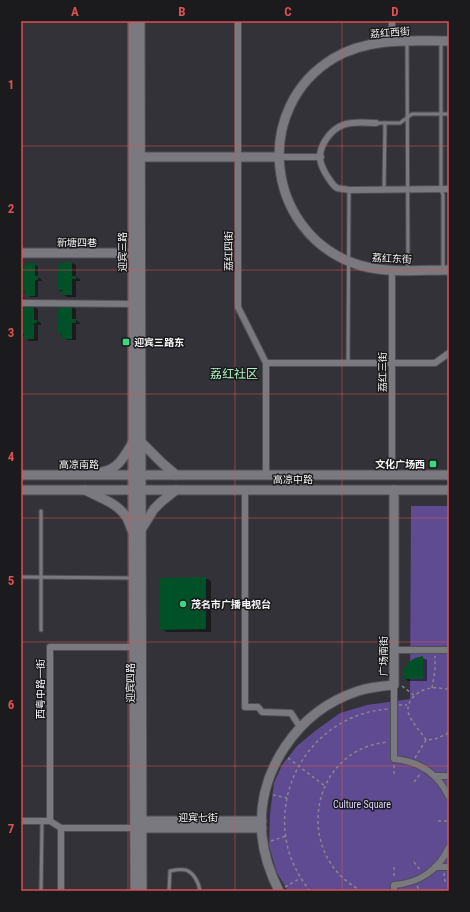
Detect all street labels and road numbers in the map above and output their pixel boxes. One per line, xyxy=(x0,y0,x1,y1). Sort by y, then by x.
street label: 荔红西街 xyxy=(370,26,410,39)
street label: 荔红四街 xyxy=(223,231,234,271)
street label: 迎宾三路 xyxy=(117,232,128,272)
street label: 新塘四巷 xyxy=(57,237,97,248)
street label: 荔红东街 xyxy=(372,252,412,265)
street label: 荔红三街 xyxy=(377,352,388,392)
street label: 高凉南路 xyxy=(59,459,99,470)
street label: 高凉中路 xyxy=(273,474,313,485)
street label: 广场南街 xyxy=(378,636,389,676)
street label: 西粤中路一街 xyxy=(35,659,46,719)
street label: 迎宾四路 xyxy=(125,663,136,703)
street label: 迎宾七街 xyxy=(178,812,218,823)

